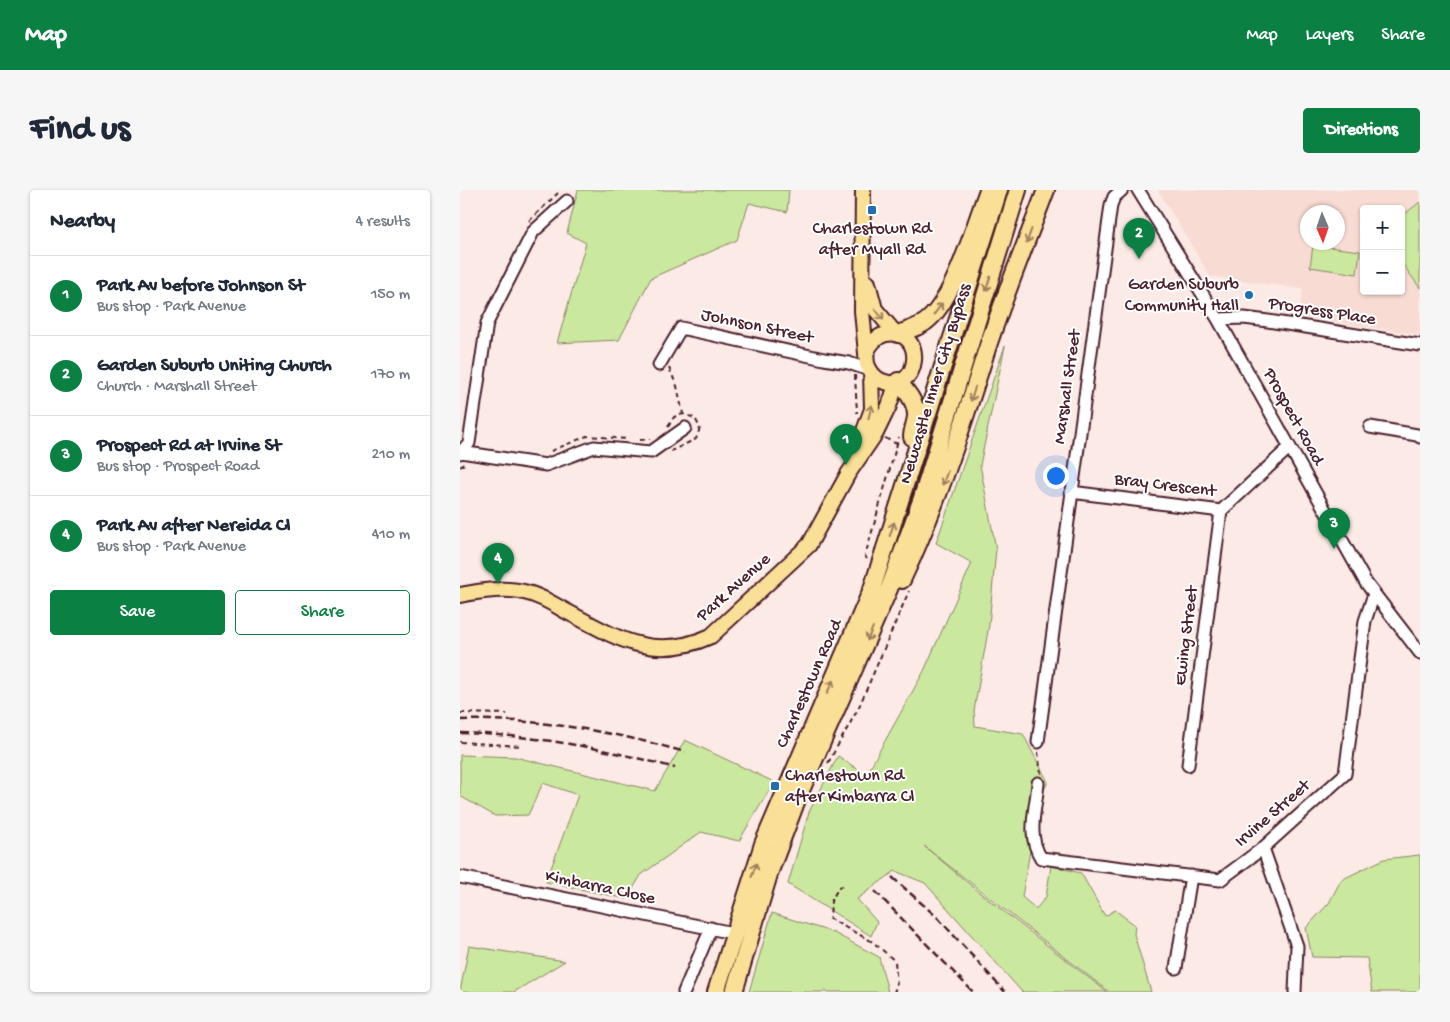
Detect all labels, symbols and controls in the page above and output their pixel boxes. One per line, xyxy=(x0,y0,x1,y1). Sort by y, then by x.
text: Map xyxy=(25,21,67,50)
text: Map xyxy=(1246,25,1278,46)
text: Layers xyxy=(1306,25,1353,46)
text: Share xyxy=(1381,25,1425,46)
button: Directions xyxy=(1303,108,1420,153)
text: Find us xyxy=(30,110,130,151)
marker: Charlestown Rd after Myall Rd xyxy=(866,204,878,216)
north arrow xyxy=(1300,205,1345,250)
map controls xyxy=(1360,205,1405,295)
button: + xyxy=(1360,205,1405,250)
text: Nearby xyxy=(50,210,115,235)
text: 4 results xyxy=(355,213,410,232)
pin: 2 xyxy=(1123,218,1155,259)
place label: Charlestown Rd after Myall Rd xyxy=(812,219,933,261)
one-way arrow xyxy=(1024,228,1033,243)
button: − xyxy=(1360,250,1405,295)
text: Park Av before Johnson St xyxy=(97,275,304,298)
one-way arrow xyxy=(983,275,993,291)
place label: Garden Suburb Community Hall xyxy=(1125,275,1239,317)
street label: Newcastle Inner City Bypass xyxy=(896,280,977,487)
text: 1 xyxy=(63,286,69,305)
text: 150 m xyxy=(371,286,410,305)
marker: Garden Suburb Community Hall xyxy=(1243,289,1255,301)
street label: Progress Place xyxy=(1266,293,1378,331)
text: Bus stop · Park Avenue xyxy=(97,298,246,317)
one-way arrow xyxy=(933,302,943,316)
street label: Johnson Street xyxy=(699,305,816,349)
one-way arrow xyxy=(874,307,884,321)
street label: Marshall Street xyxy=(1050,327,1087,446)
text: Garden Suburb Uniting Church xyxy=(97,355,332,378)
street label: Prospect Road xyxy=(1257,364,1329,470)
text: 2 xyxy=(62,366,70,385)
text: 170 m xyxy=(371,366,410,385)
text: Church · Marshall Street xyxy=(97,378,257,397)
one-way arrow xyxy=(967,386,977,402)
one-way arrow xyxy=(866,405,876,421)
pin: 1 xyxy=(830,424,862,465)
text: Prospect Rd at Irvine St xyxy=(97,435,281,458)
text: 3 xyxy=(62,446,70,465)
text: 210 m xyxy=(371,446,410,465)
text: Bus stop · Prospect Road xyxy=(97,458,259,477)
your location xyxy=(1043,463,1069,489)
street label: Bray Crescent xyxy=(1112,469,1219,503)
one-way arrow xyxy=(940,470,949,485)
pin: 3 xyxy=(1318,508,1350,549)
text: Park Av after Nereida Cl xyxy=(97,515,291,538)
one-way arrow xyxy=(887,521,897,537)
text: 4 xyxy=(62,526,70,545)
text: 410 m xyxy=(372,526,410,545)
text: Bus stop · Park Avenue xyxy=(97,538,246,557)
pin: 4 xyxy=(482,543,514,584)
street label: Park Avenue xyxy=(692,549,776,627)
street label: Ewing Street xyxy=(1170,583,1204,687)
button: Save xyxy=(50,590,225,635)
button: Share xyxy=(235,590,410,635)
street label: Charlestown Road xyxy=(772,615,848,752)
one-way arrow xyxy=(864,626,874,641)
one-way arrow xyxy=(826,680,836,695)
place label: Charlestown Rd after Kimbarra Cl xyxy=(785,766,915,808)
street label: Irvine Street xyxy=(1231,775,1316,852)
marker: Charlestown Rd after Kimbarra Cl xyxy=(769,780,781,792)
one-way arrow xyxy=(750,863,759,878)
street label: Kimbarra Close xyxy=(543,866,658,910)

